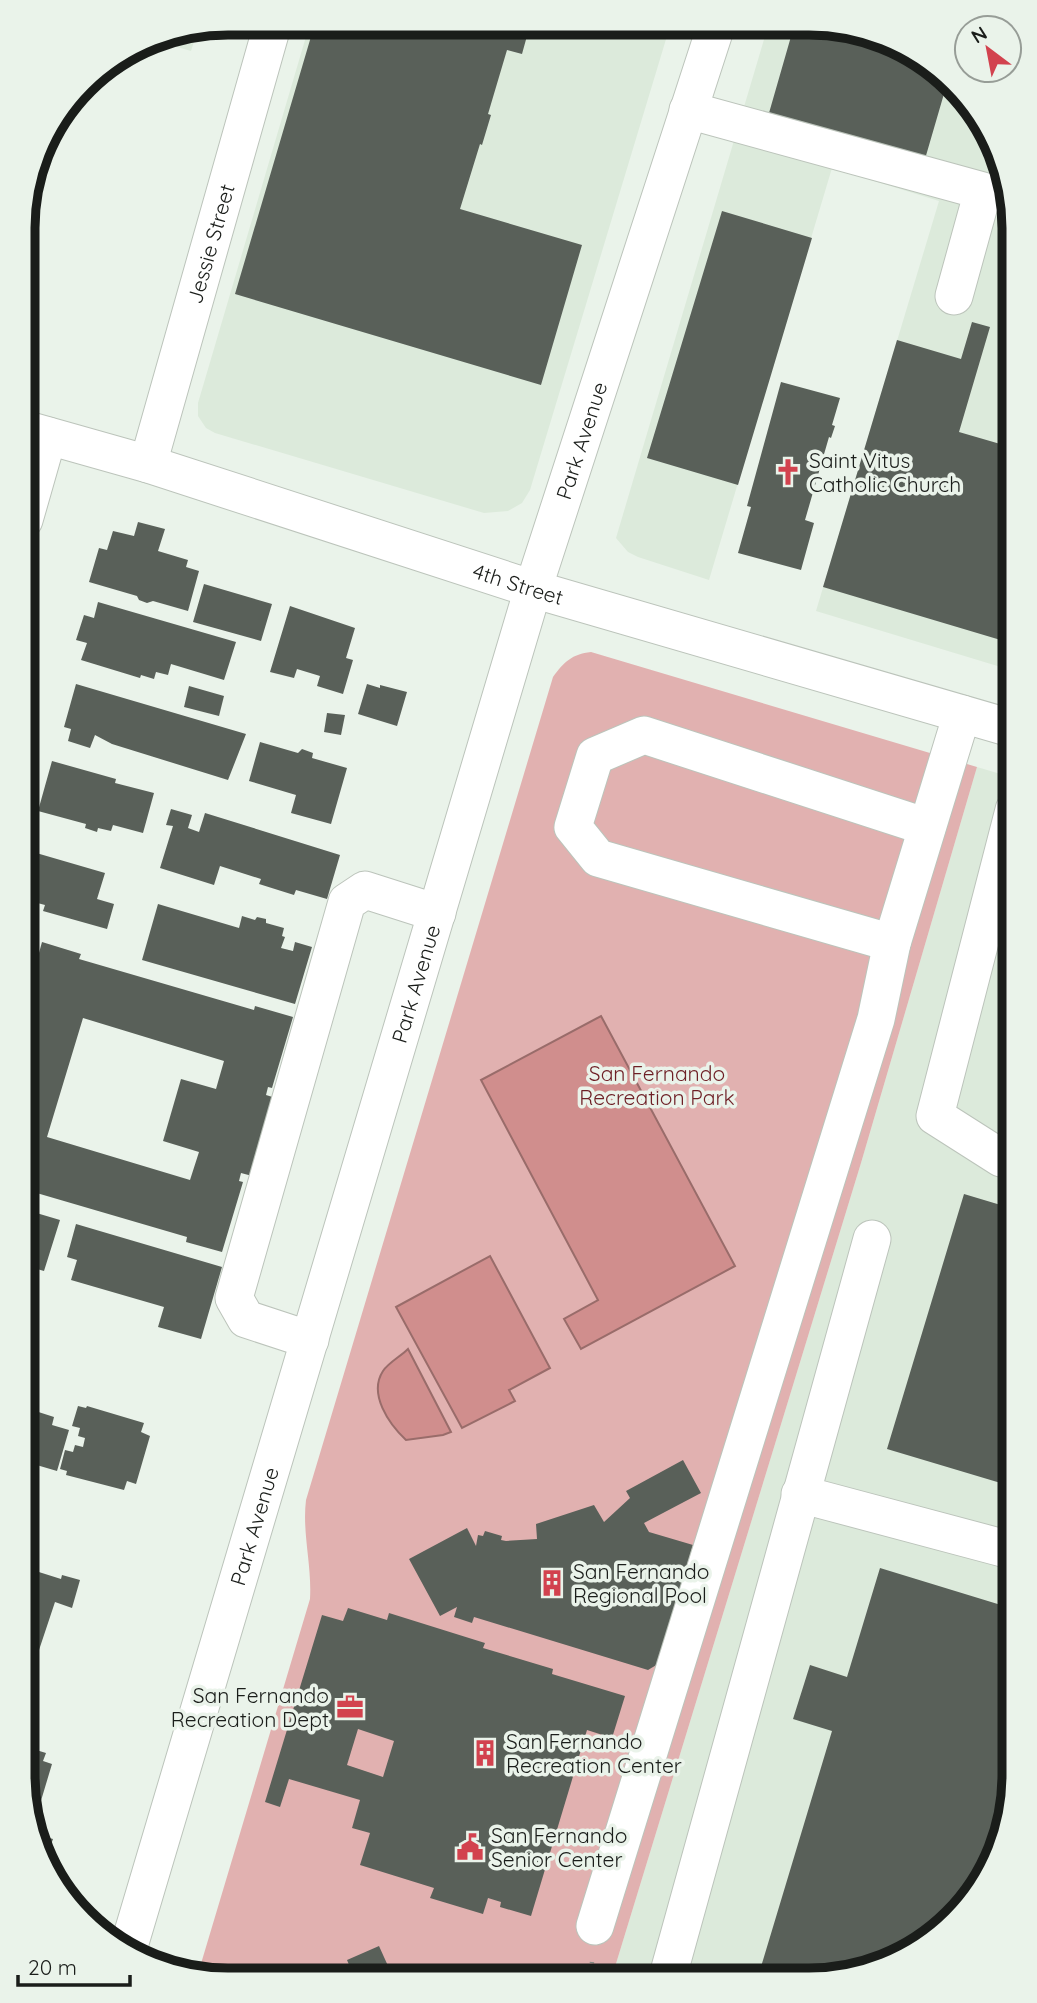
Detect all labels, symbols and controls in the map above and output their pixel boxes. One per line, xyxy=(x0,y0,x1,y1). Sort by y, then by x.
north arrow xyxy=(953,14,1023,84)
text: N xyxy=(967,21,991,48)
street label: Jessie Street xyxy=(181,181,240,306)
street label: Park Avenue xyxy=(550,378,613,503)
place label: Saint Vitus Catholic Church xyxy=(809,447,961,497)
church icon: Saint Vitus Catholic Church xyxy=(773,457,803,487)
street label: 4th Street xyxy=(470,557,566,610)
street label: Park Avenue xyxy=(386,922,445,1046)
park label: San Fernando Recreation Park xyxy=(579,1060,735,1110)
street label: Park Avenue xyxy=(224,1464,284,1588)
place label: San Fernando Regional Pool xyxy=(573,1558,709,1608)
building icon: San Fernando Regional Pool xyxy=(537,1568,567,1598)
place label: San Fernando Recreation Dept xyxy=(171,1682,329,1732)
office icon: San Fernando Recreation Dept xyxy=(335,1692,365,1722)
place label: San Fernando Recreation Center xyxy=(506,1728,682,1778)
building icon: San Fernando Recreation Center xyxy=(470,1738,500,1768)
place label: San Fernando Senior Center xyxy=(491,1822,627,1872)
public building icon: San Fernando Senior Center xyxy=(455,1832,485,1862)
scale bar xyxy=(18,1944,130,1988)
text: 20 m xyxy=(28,1954,77,1980)

